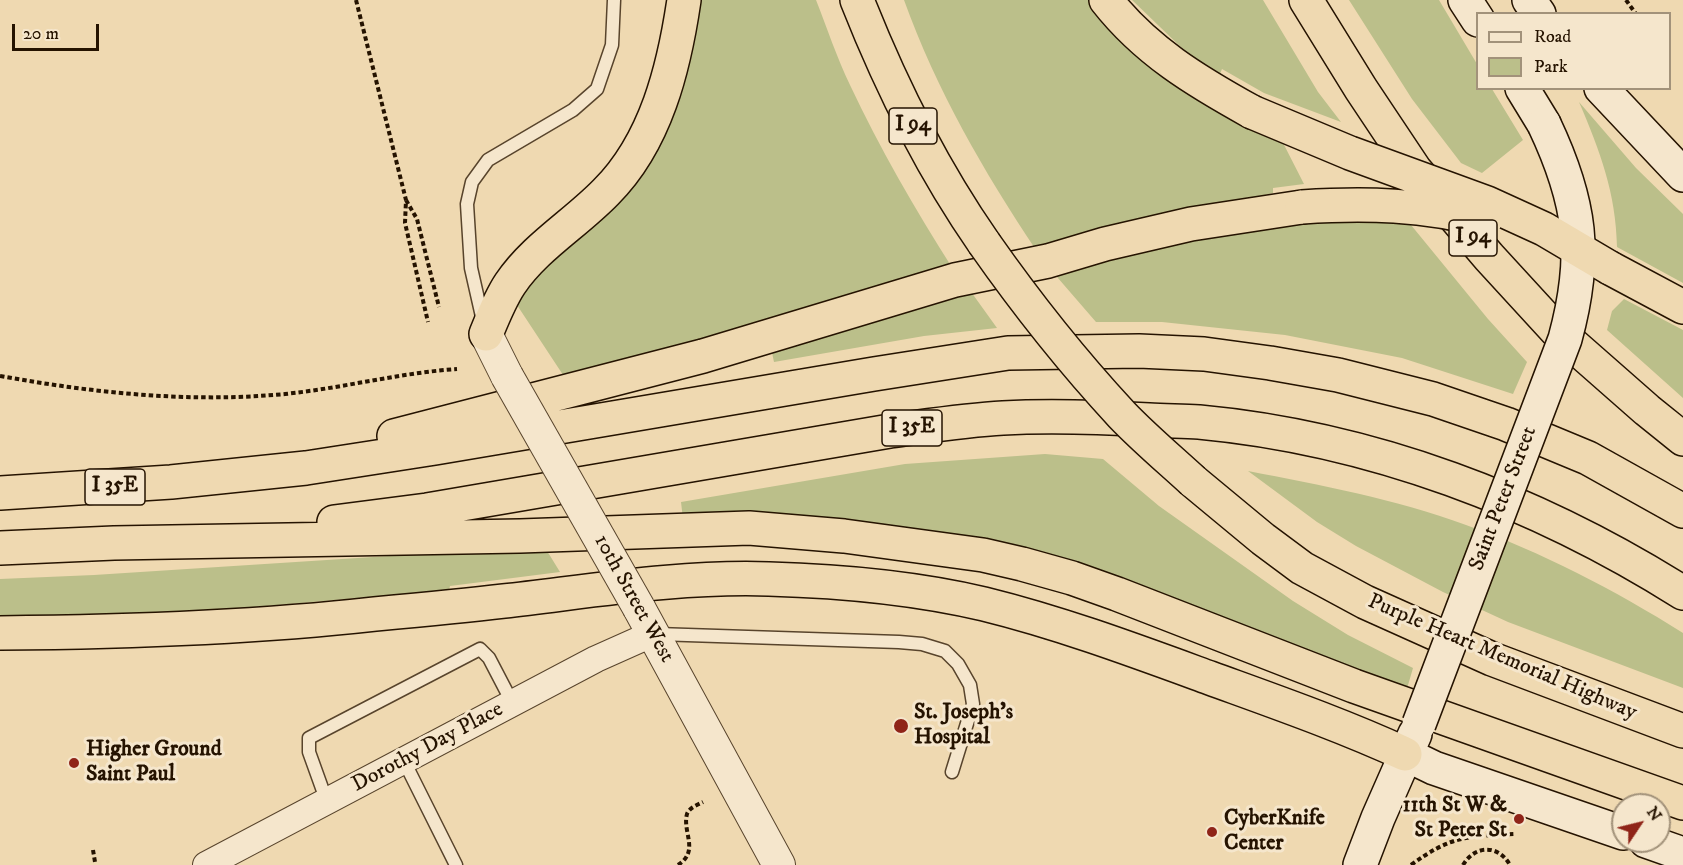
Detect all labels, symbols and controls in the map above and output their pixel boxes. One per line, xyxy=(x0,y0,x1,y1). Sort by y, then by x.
scale bar xyxy=(15,12,102,50)
legend xyxy=(1476,12,1671,90)
text: 20 m xyxy=(23,23,59,45)
text: Road xyxy=(1534,26,1571,48)
text: Park xyxy=(1534,56,1568,78)
road number: I 94 xyxy=(889,108,937,144)
road number: I 94 xyxy=(1449,220,1497,256)
road number: I 35E xyxy=(882,410,942,446)
street label: Saint Peter Street xyxy=(1464,423,1544,575)
road number: I 35E xyxy=(85,469,145,505)
street label: 10th Street West xyxy=(587,530,679,668)
street label: Purple Heart Memorial Highway xyxy=(1363,589,1641,727)
street label: Dorothy Day Place xyxy=(348,697,508,799)
place label: St. Joseph's Hospital xyxy=(914,700,1013,752)
marker: St. Joseph's Hospital xyxy=(892,717,910,735)
place label: Higher Ground Saint Paul xyxy=(86,737,222,788)
marker: Higher Ground Saint Paul xyxy=(67,756,81,770)
place label: 11th St W & St Peter St xyxy=(1402,793,1507,844)
north arrow xyxy=(1611,793,1671,853)
text: N xyxy=(1642,803,1666,825)
place label: CyberKnife Center xyxy=(1224,806,1325,858)
marker: 11th St W & St Peter St xyxy=(1512,812,1526,826)
marker: CyberKnife Center xyxy=(1205,825,1219,839)

